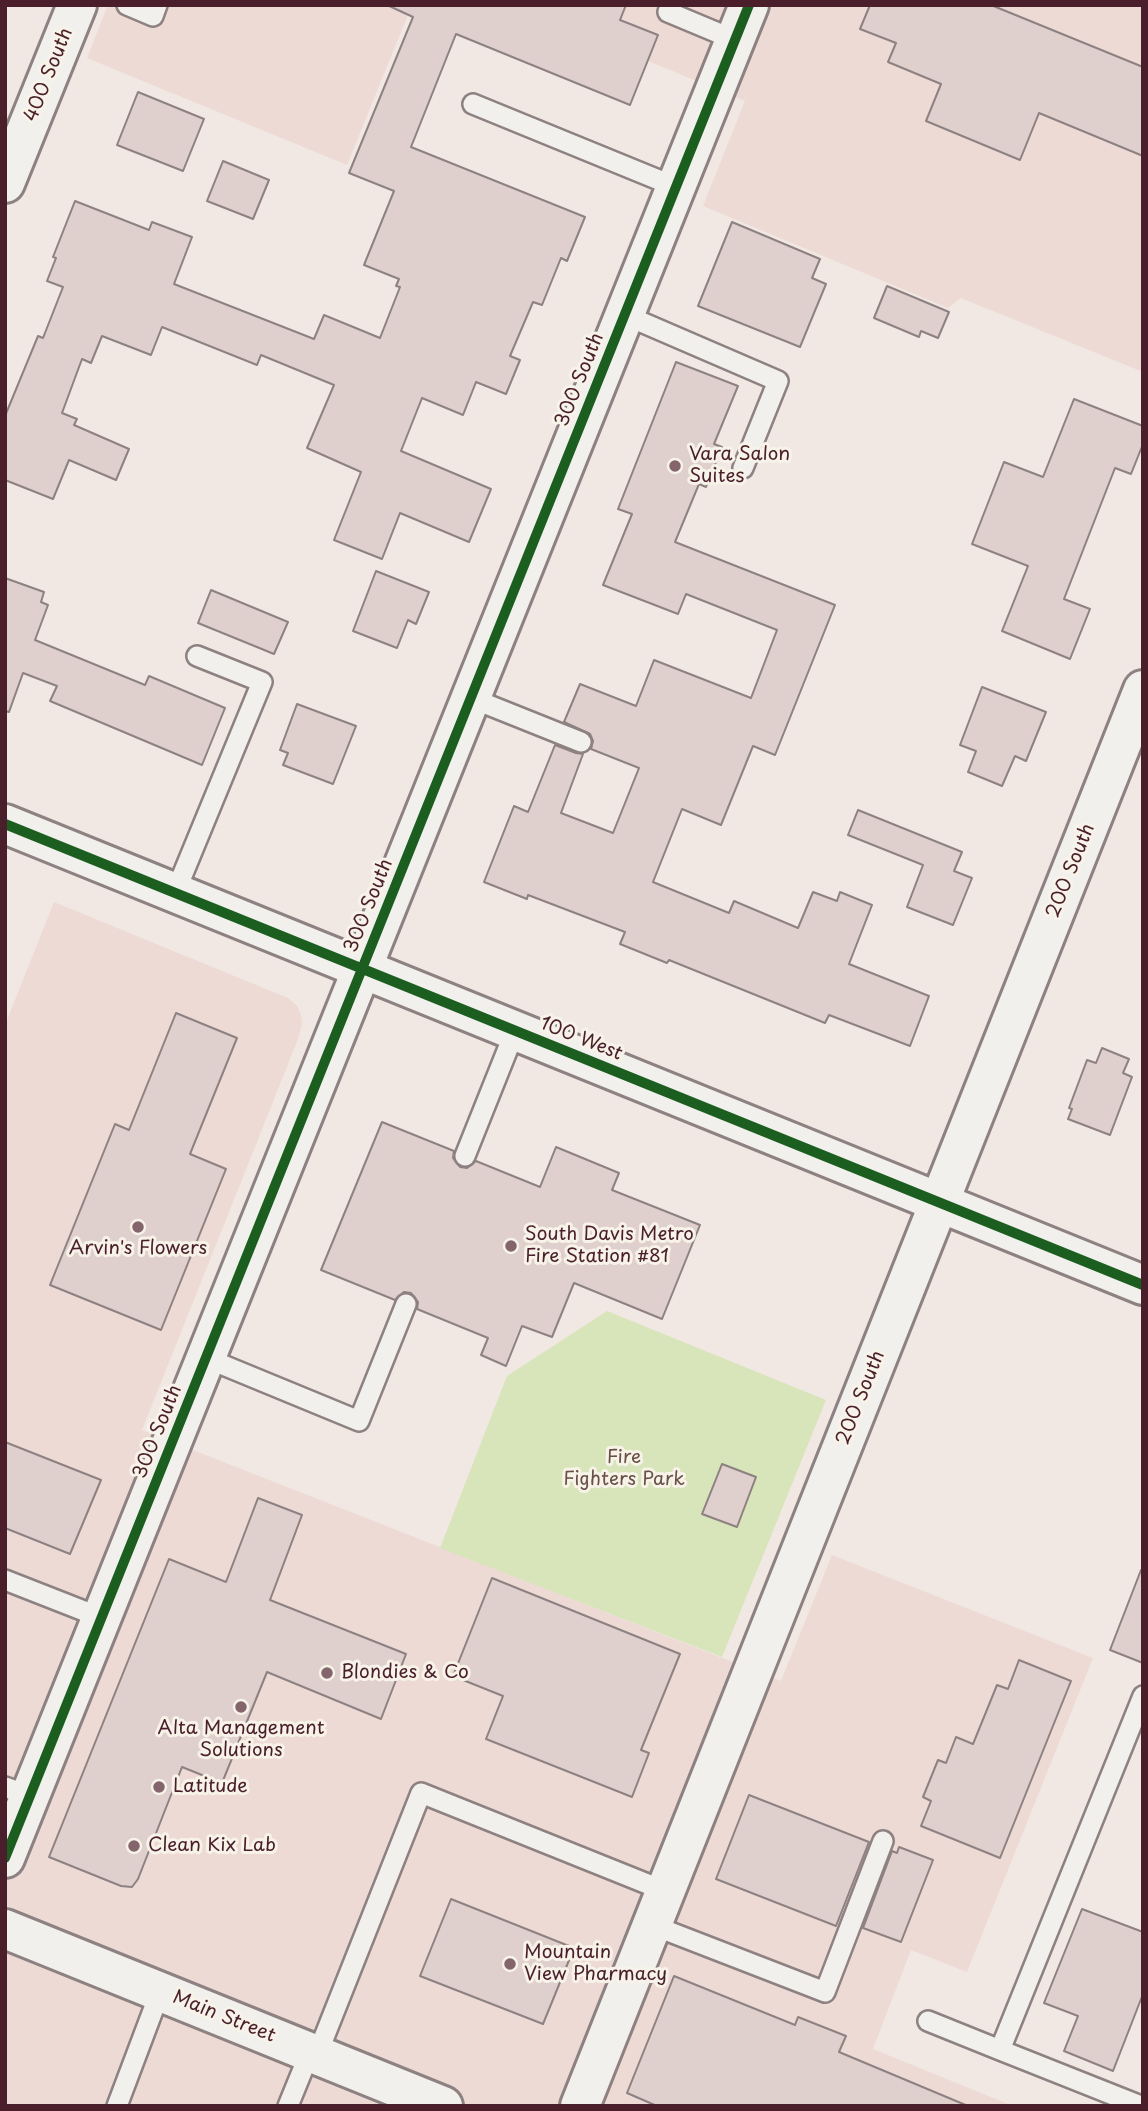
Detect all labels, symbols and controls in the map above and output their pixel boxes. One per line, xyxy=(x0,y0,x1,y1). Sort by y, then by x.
street label: 400 South xyxy=(20,25,78,125)
street label: 300 South xyxy=(551,330,609,430)
place label: Vara Salon Suites xyxy=(689,444,790,488)
marker: Vara Salon Suites xyxy=(667,458,683,474)
street label: 200 South xyxy=(1042,821,1100,921)
street label: 300 South xyxy=(340,856,398,956)
street label: 100 West xyxy=(536,1012,626,1066)
marker: Arvin's Flowers xyxy=(130,1219,146,1235)
place label: South Davis Metro Fire Station #81 xyxy=(525,1224,694,1268)
place label: Arvin's Flowers xyxy=(69,1238,207,1260)
marker: South Davis Metro Fire Station #81 xyxy=(503,1238,519,1254)
street label: 200 South xyxy=(832,1348,890,1448)
street label: 300 South xyxy=(129,1382,187,1482)
park label: Fire Fighters Park xyxy=(563,1447,685,1491)
place label: Blondies & Co xyxy=(341,1662,469,1684)
marker: Blondies & Co xyxy=(319,1665,335,1681)
marker: Alta Management Solutions xyxy=(233,1699,249,1715)
place label: Alta Management Solutions xyxy=(158,1718,324,1762)
place label: Latitude xyxy=(173,1776,248,1798)
marker: Latitude xyxy=(151,1779,167,1795)
place label: Clean Kix Lab xyxy=(148,1835,276,1857)
marker: Clean Kix Lab xyxy=(126,1838,142,1854)
place label: Mountain View Pharmacy xyxy=(524,1942,667,1986)
marker: Mountain View Pharmacy xyxy=(502,1956,518,1972)
street label: Main Street xyxy=(169,1986,279,2048)

